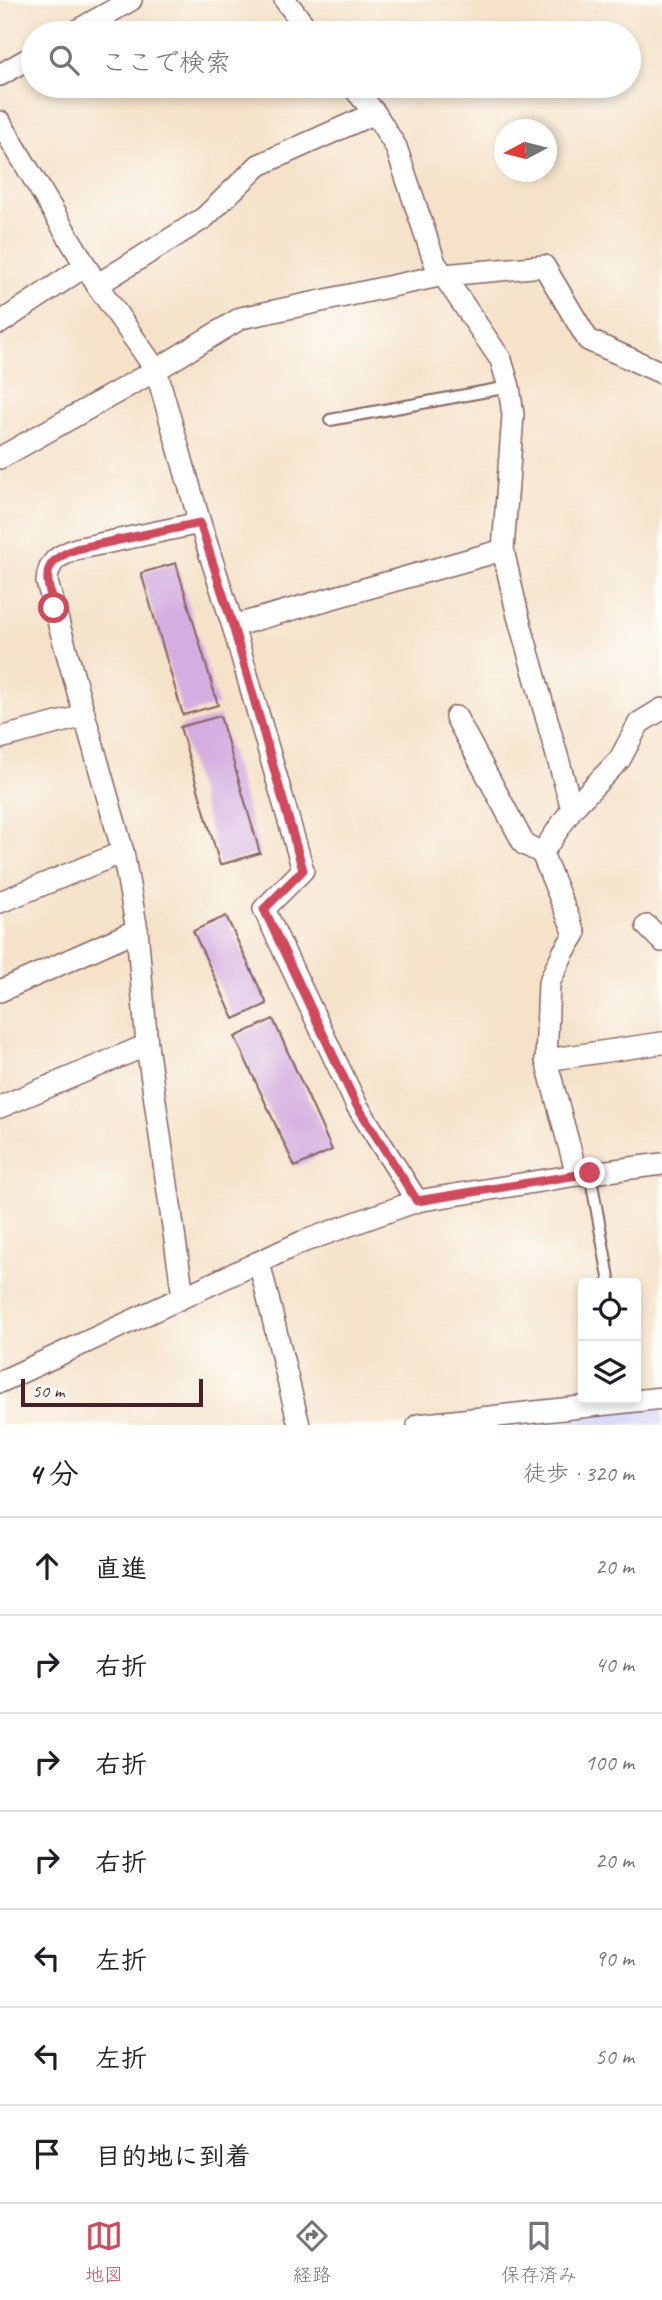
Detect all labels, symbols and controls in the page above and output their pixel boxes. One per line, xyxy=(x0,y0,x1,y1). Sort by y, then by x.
search box xyxy=(21,21,641,98)
icon: search xyxy=(45,41,83,79)
text: ここで検索 xyxy=(101,46,231,79)
north arrow xyxy=(494,119,557,182)
route start xyxy=(38,592,69,623)
route end xyxy=(574,1157,605,1188)
map controls xyxy=(578,1278,641,1404)
button: locate xyxy=(578,1278,641,1341)
button: layers xyxy=(578,1341,641,1404)
scale bar xyxy=(21,1376,203,1408)
text: 50 m xyxy=(32,1379,64,1403)
text: 4 分 xyxy=(28,1455,79,1493)
text: 徒歩 · 320 m xyxy=(523,1459,634,1488)
icon: ahead xyxy=(28,1547,66,1585)
text: 直進 xyxy=(95,1552,147,1585)
text: 20 m xyxy=(595,1552,634,1581)
icon: right xyxy=(28,1645,66,1683)
text: 右折 xyxy=(95,1650,147,1683)
text: 40 m xyxy=(595,1650,634,1679)
icon: right xyxy=(28,1743,66,1781)
text: 右折 xyxy=(95,1748,147,1781)
text: 100 m xyxy=(585,1748,634,1777)
icon: right xyxy=(28,1841,66,1879)
text: 右折 xyxy=(95,1846,147,1879)
text: 20 m xyxy=(595,1846,634,1875)
icon: left xyxy=(28,1939,66,1977)
text: 左折 xyxy=(95,1944,147,1977)
text: 90 m xyxy=(595,1944,634,1973)
icon: left xyxy=(28,2037,66,2075)
text: 左折 xyxy=(95,2042,147,2075)
text: 50 m xyxy=(595,2042,634,2071)
icon: arrive xyxy=(28,2135,66,2173)
text: 目的地に到着 xyxy=(95,2140,251,2173)
tab: 地図 xyxy=(85,2217,123,2287)
tab: 経路 xyxy=(293,2217,331,2287)
tab: 保存済み xyxy=(501,2217,577,2287)

